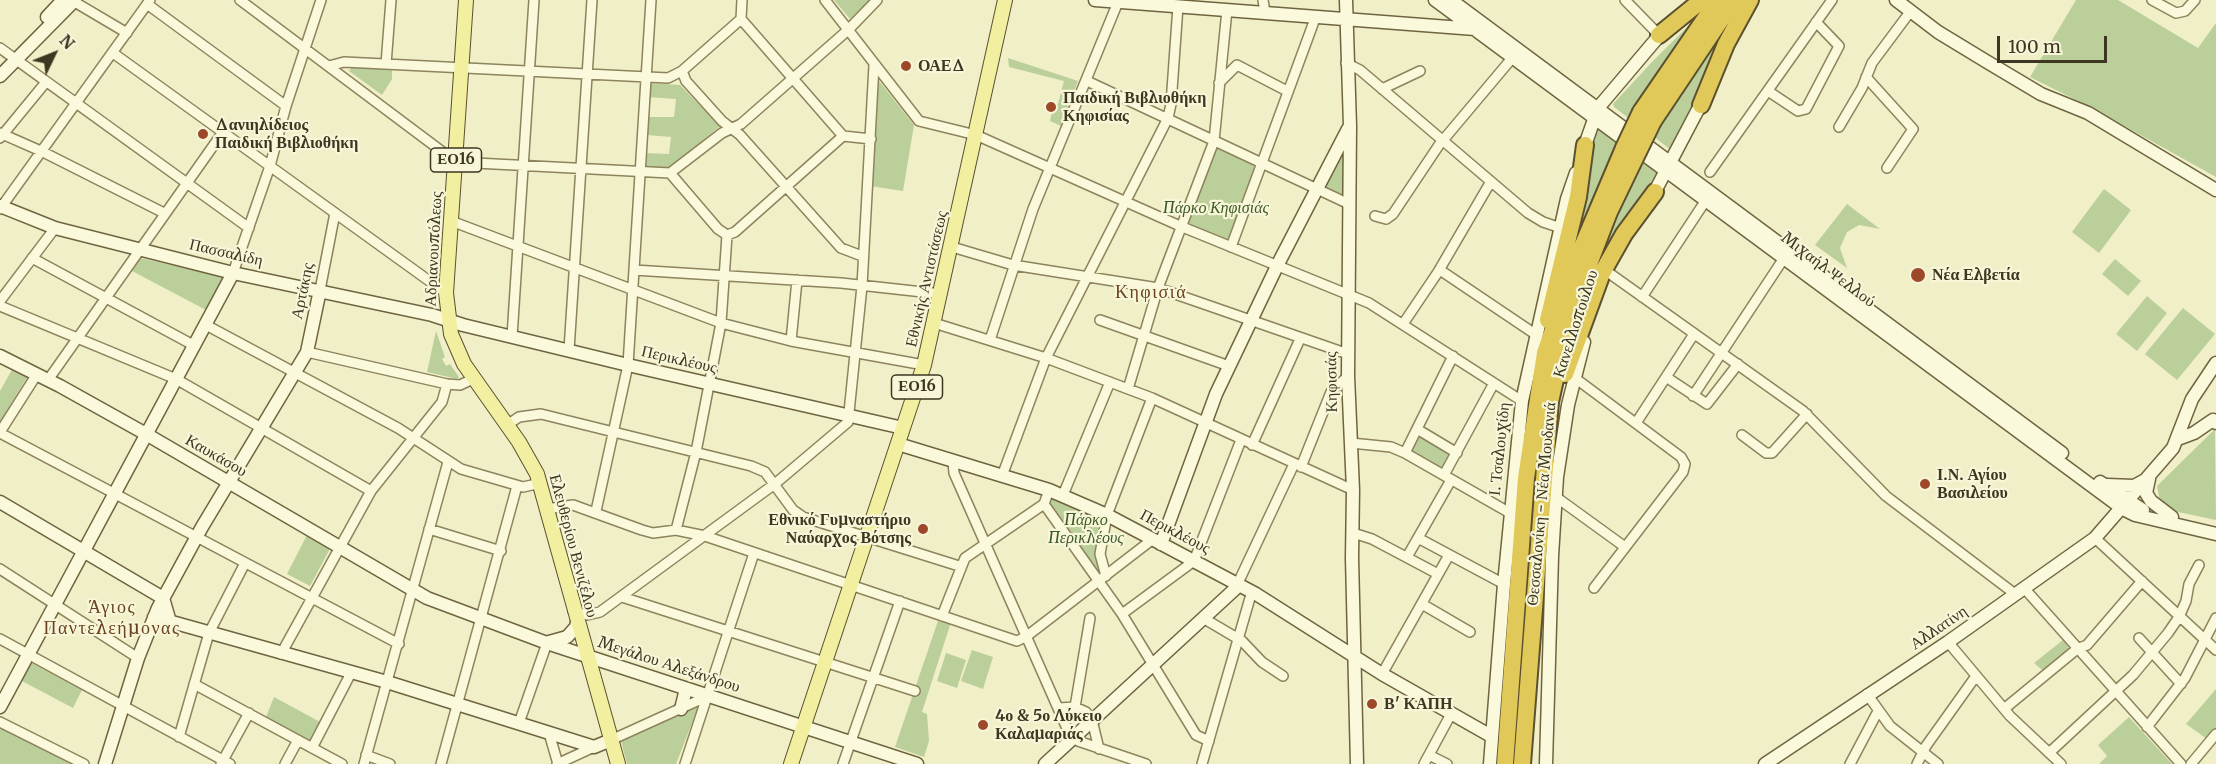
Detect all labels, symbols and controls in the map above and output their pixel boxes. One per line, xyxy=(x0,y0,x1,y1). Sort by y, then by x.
north arrow xyxy=(24,24,84,84)
scale bar xyxy=(2000,24,2110,62)
text: N xyxy=(56,30,79,53)
text: 100 m xyxy=(2008,35,2061,58)
place label: ΟΑΕΔ xyxy=(918,56,965,76)
marker: ΟΑΕΔ xyxy=(899,59,913,73)
place label: Παιδική Βιβλιοθήκη Κηφισίας xyxy=(1063,88,1206,126)
marker: Παιδική Βιβλιοθήκη Κηφισίας xyxy=(1044,100,1058,114)
place label: Δανιηλίδειος Παιδική Βιβλιοθήκη xyxy=(215,115,358,153)
marker: Δανιηλίδειος Παιδική Βιβλιοθήκη xyxy=(196,127,210,141)
road number: ΕΟ16 xyxy=(430,148,482,172)
street label: Αδριανουπόλεως xyxy=(421,191,447,307)
park label: Πάρκο Κηφισιάς xyxy=(1163,198,1269,218)
street label: Εθνικής Αντιστάσεως xyxy=(902,209,952,349)
street label: Μιχαήλ Ψελλού xyxy=(1777,228,1879,312)
street label: Πασσαλίδη xyxy=(187,235,265,271)
street label: Αρτάκης xyxy=(288,261,318,321)
place label: Νέα Ελβετία xyxy=(1932,265,2020,285)
marker: Νέα Ελβετία xyxy=(1909,266,1927,284)
street label: Κανελλοπούλου xyxy=(1550,268,1602,380)
district label: Κηφισιά xyxy=(1115,282,1187,304)
street label: Περικλέους xyxy=(639,342,719,378)
street label: Κηφισιάς xyxy=(1322,351,1342,413)
road number: ΕΟ16 xyxy=(892,375,942,399)
street label: Ι. Τσαλουχίδη xyxy=(1486,401,1514,497)
street label: Θεσσαλονίκη - Νέα Μουδανιά xyxy=(1524,401,1560,607)
street label: Καυκάσου xyxy=(182,431,250,481)
place label: Ι.Ν. Αγίου Βασιλείου xyxy=(1937,465,2008,503)
street label: Ελευθερίου Βενιζέλου xyxy=(545,472,601,620)
marker: Ι.Ν. Αγίου Βασιλείου xyxy=(1918,477,1932,491)
street label: Περικλέους xyxy=(1137,505,1213,559)
place label: Εθνικό Γυμναστήριο Ναύαρχος Βότσης xyxy=(768,510,911,548)
park label: Πάρκο Περικλέους xyxy=(1048,510,1124,548)
marker: Εθνικό Γυμναστήριο Ναύαρχος Βότσης xyxy=(916,522,930,536)
district label: Άγιος Παντελεήμονας xyxy=(43,597,181,640)
street label: Αλλατίνη xyxy=(1907,602,1971,654)
street label: Μεγάλου Αλεξάνδρου xyxy=(596,633,742,697)
place label: Β' ΚΑΠΗ xyxy=(1384,694,1452,714)
marker: Β' ΚΑΠΗ xyxy=(1365,697,1379,711)
place label: 4ο & 5ο Λύκειο Καλαμαριάς xyxy=(995,706,1102,744)
marker: 4ο & 5ο Λύκειο Καλαμαριάς xyxy=(976,718,990,732)

